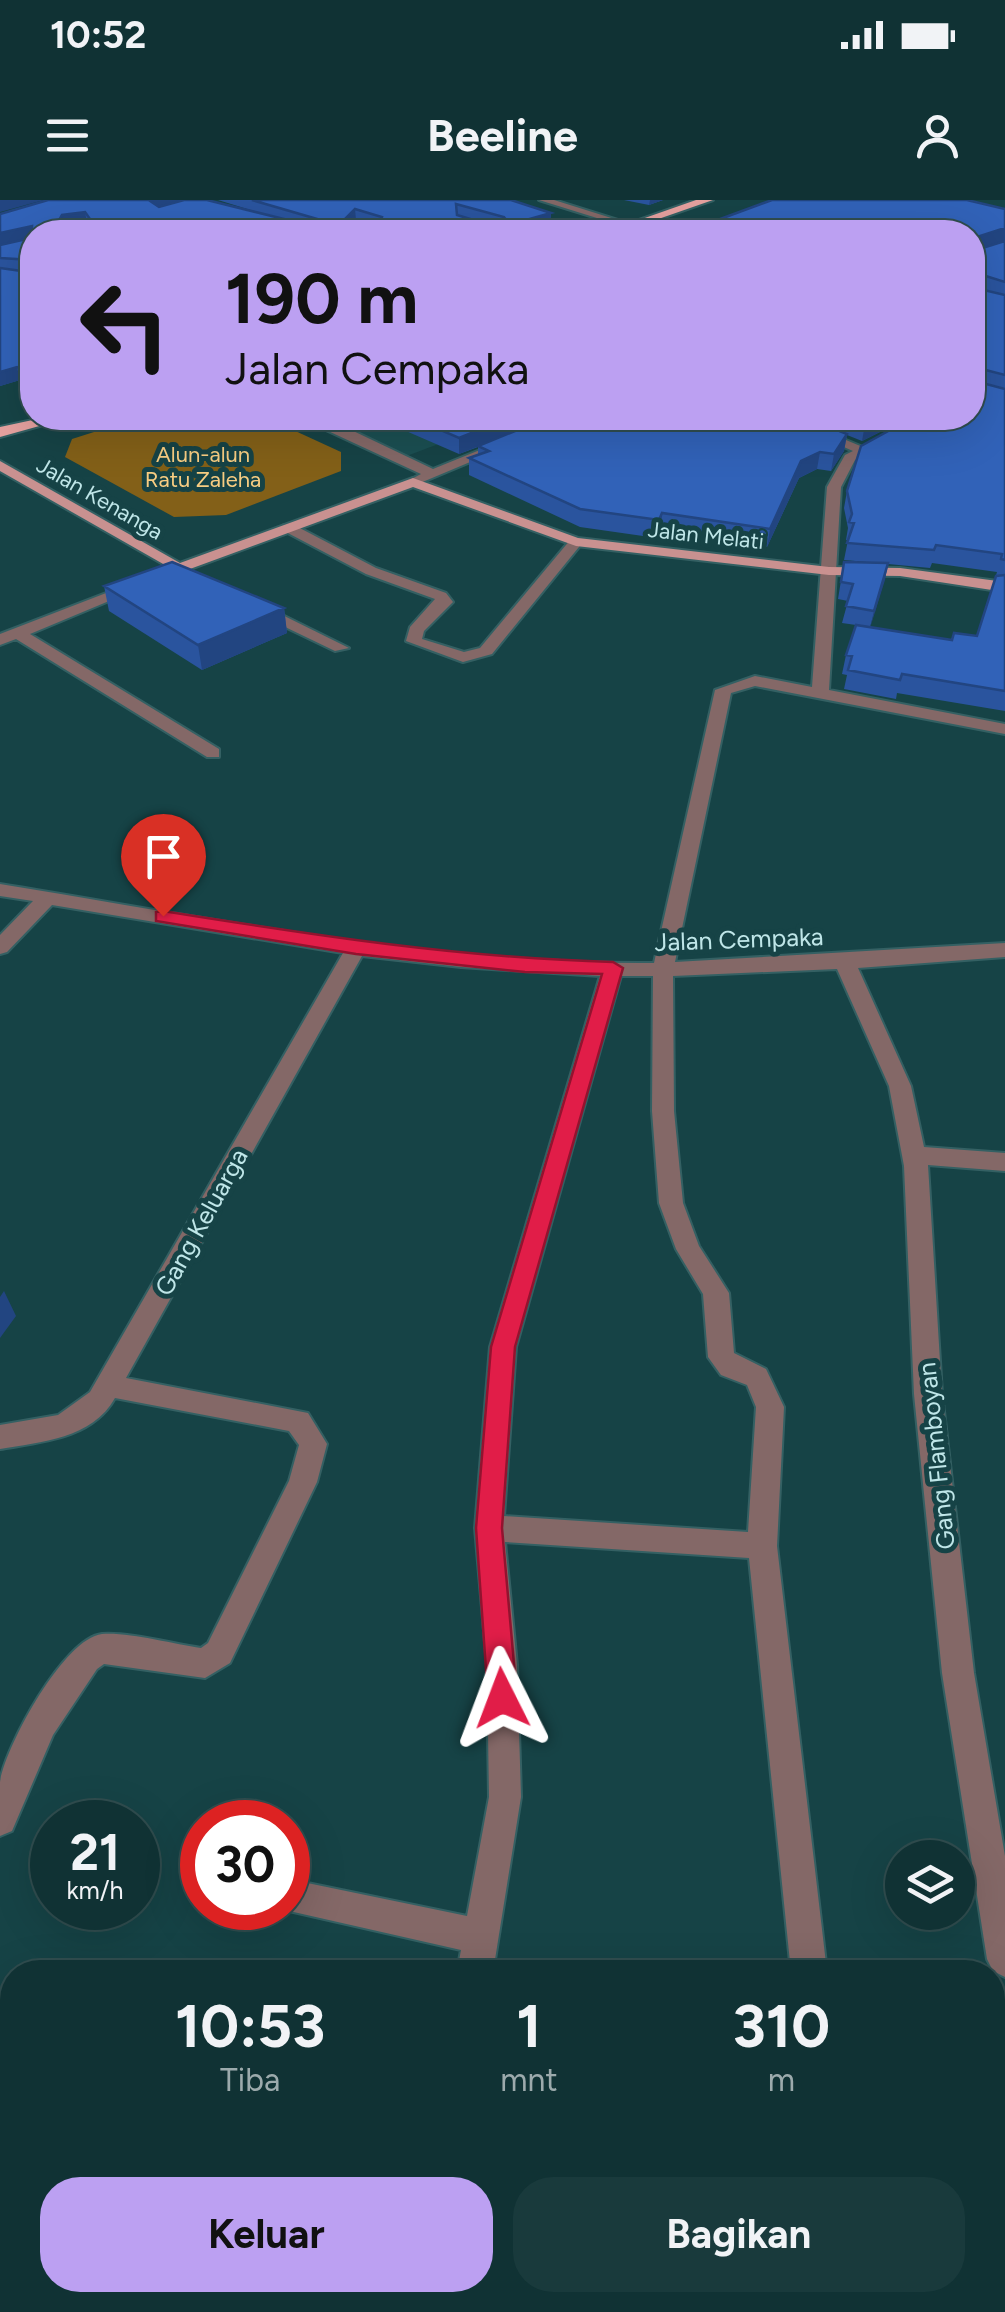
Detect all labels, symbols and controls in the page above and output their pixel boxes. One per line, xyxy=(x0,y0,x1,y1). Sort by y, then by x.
text: 10:52 xyxy=(50,12,146,58)
icon: menu xyxy=(40,108,95,163)
text: Beeline xyxy=(427,108,578,162)
icon: person xyxy=(910,108,965,163)
text: 190 m xyxy=(225,256,418,341)
icon: left xyxy=(60,260,190,390)
text: Jalan Cempaka xyxy=(225,341,529,395)
park label: Alun-alun Ratu Zaleha xyxy=(145,441,261,493)
street label: Jalan Kenanga xyxy=(32,451,168,545)
street label: Jalan Melati xyxy=(647,516,765,555)
pin xyxy=(121,814,206,917)
icon: arrive xyxy=(136,829,191,884)
street label: Jalan Cempaka xyxy=(654,921,824,957)
street label: Gang Keluarga xyxy=(148,1143,254,1301)
street label: Gang Flamboyan xyxy=(911,1361,961,1551)
position arrow xyxy=(450,1646,554,1750)
speed limit sign: 30 xyxy=(180,1800,310,1930)
text: 21 xyxy=(70,1822,120,1883)
map controls xyxy=(885,1840,975,1930)
button: layers xyxy=(885,1840,975,1930)
text: km/h xyxy=(66,1875,124,1905)
text: 10:53 xyxy=(175,1990,325,2062)
text: 1 xyxy=(516,1990,542,2062)
text: 310 xyxy=(732,1990,830,2062)
text: Tiba xyxy=(220,2061,280,2099)
text: mnt xyxy=(500,2061,558,2099)
text: m xyxy=(768,2061,795,2099)
button: Keluar xyxy=(40,2177,493,2292)
button: Bagikan xyxy=(513,2177,965,2292)

